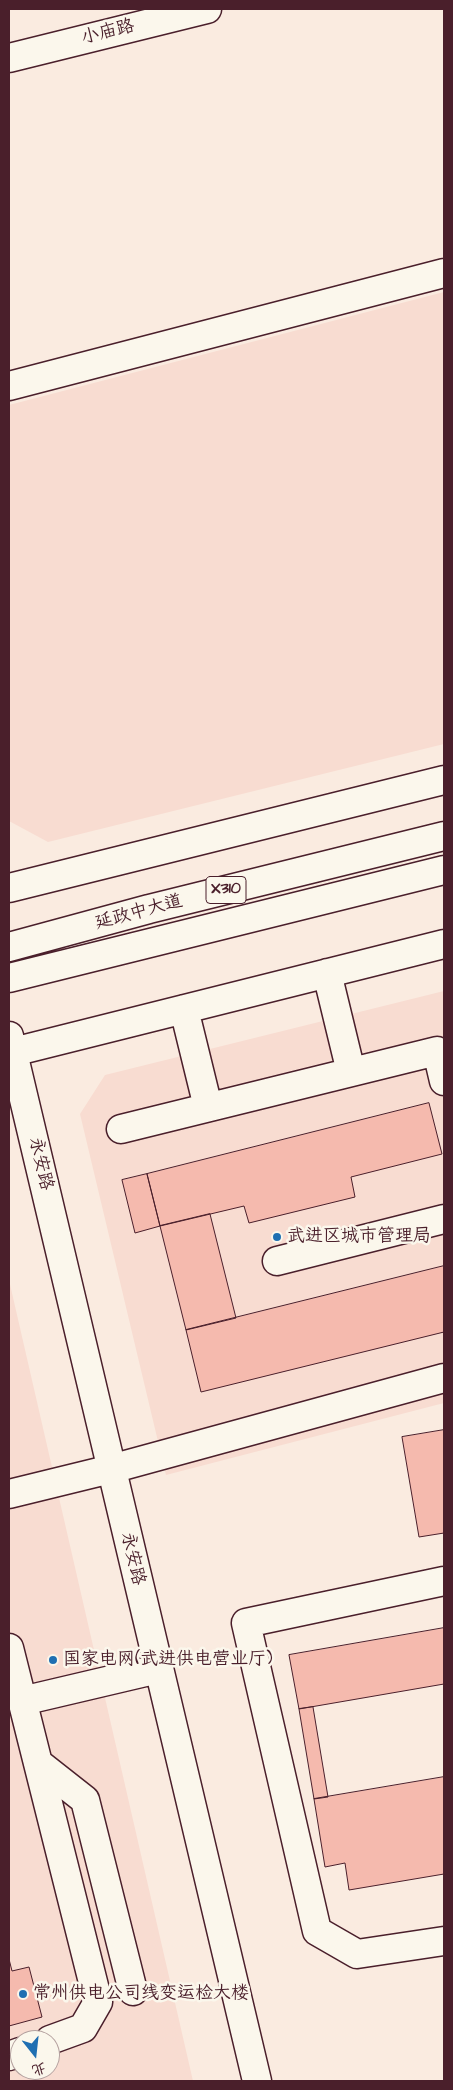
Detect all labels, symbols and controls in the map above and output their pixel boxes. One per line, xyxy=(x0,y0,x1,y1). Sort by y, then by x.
street label: 小庙路 xyxy=(79,16,137,50)
road number: X310 xyxy=(206,876,246,904)
street label: 延政中大道 xyxy=(93,891,185,935)
street label: 永安路 xyxy=(23,1135,57,1193)
place label: 武进区城市管理局 xyxy=(287,1226,431,1248)
marker: 武进区城市管理局 xyxy=(271,1231,283,1243)
street label: 永安路 xyxy=(115,1530,149,1588)
place label: 国家电网(武进供电营业厅) xyxy=(63,1649,273,1671)
marker: 国家电网(武进供电营业厅) xyxy=(47,1654,59,1666)
place label: 常州供电公司线变运检大楼 xyxy=(33,1983,249,2005)
marker: 常州供电公司线变运检大楼 xyxy=(17,1988,29,2000)
north arrow xyxy=(10,2030,60,2080)
text: 北 xyxy=(29,2057,48,2080)

